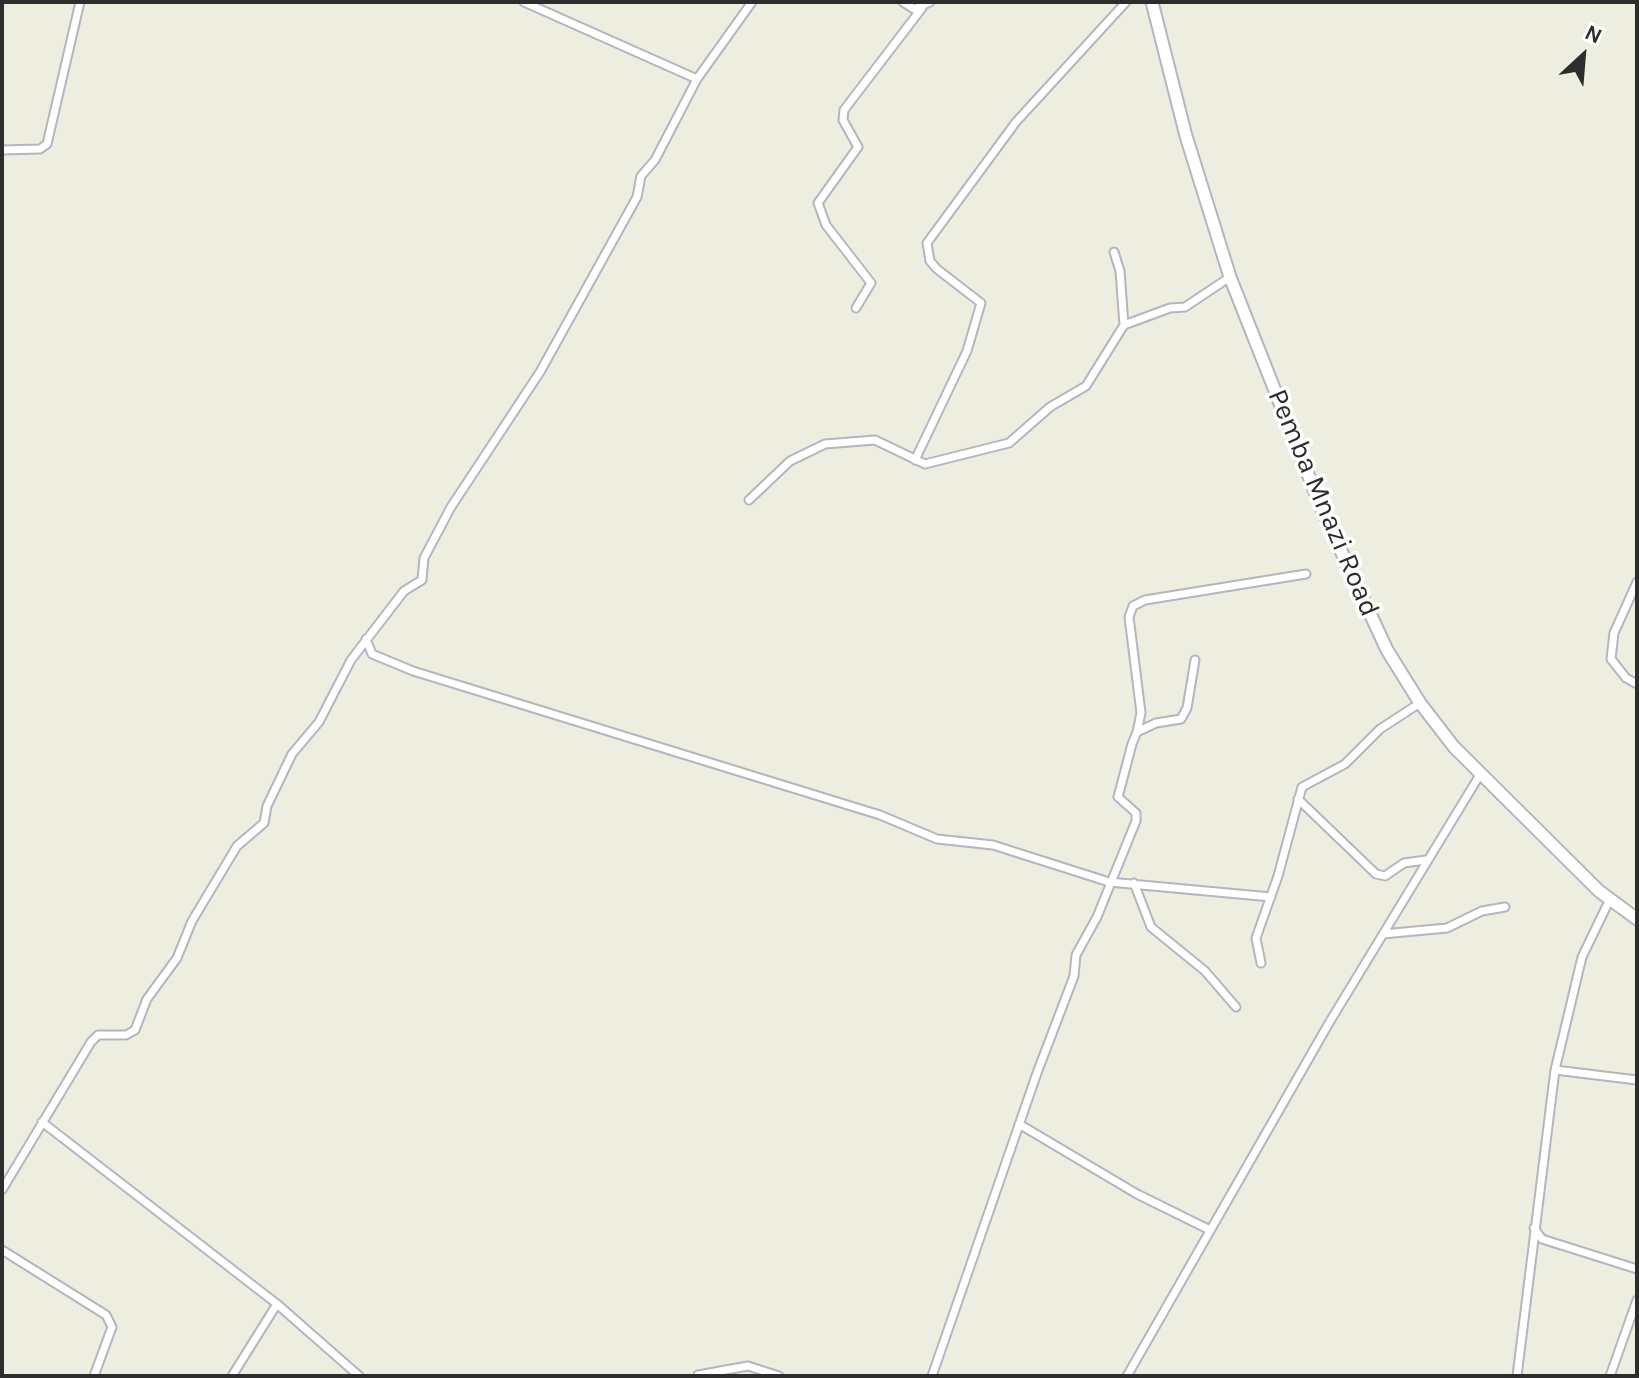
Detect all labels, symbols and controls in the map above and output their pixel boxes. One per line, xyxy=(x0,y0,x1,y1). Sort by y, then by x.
north arrow xyxy=(1543,16,1623,96)
text: N xyxy=(1581,19,1606,50)
street label: Pemba Mnazi Road xyxy=(1260,384,1386,622)

